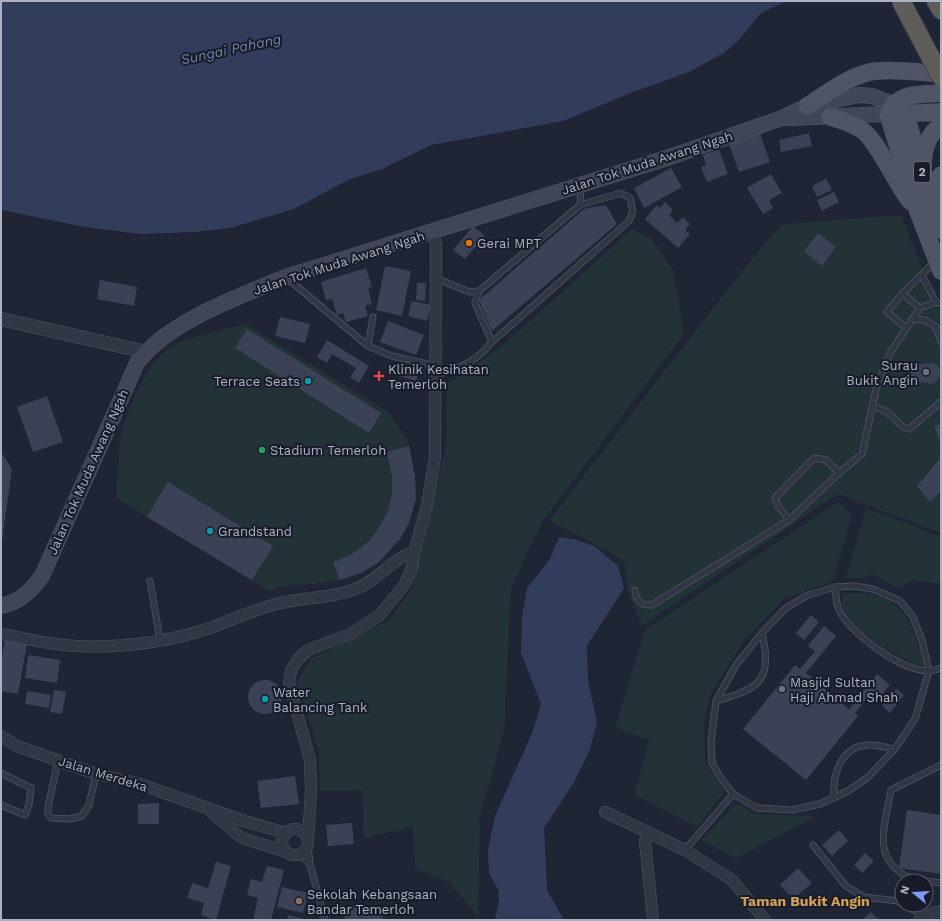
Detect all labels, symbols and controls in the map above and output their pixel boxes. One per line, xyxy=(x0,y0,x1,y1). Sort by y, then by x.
water label: Sungai Pahang xyxy=(179,30,283,67)
street label: Jalan Tok Muda Awang Ngah xyxy=(559,128,735,198)
road number: 2 xyxy=(914,162,930,182)
street label: Jalan Tok Muda Awang Ngah xyxy=(251,228,427,298)
place label: Gerai MPT xyxy=(477,236,541,251)
marker: Gerai MPT xyxy=(464,238,474,248)
place label: Surau Bukit Angin xyxy=(846,358,918,388)
place label: Klinik Kesihatan Temerloh xyxy=(388,362,489,392)
marker: Surau Bukit Angin xyxy=(921,367,931,377)
marker: Klinik Kesihatan Temerloh xyxy=(373,370,385,382)
place label: Terrace Seats xyxy=(214,374,300,389)
marker: Terrace Seats xyxy=(303,376,313,386)
street label: Jalan Tok Muda Awang Ngah xyxy=(45,387,131,557)
place label: Stadium Temerloh xyxy=(270,443,386,458)
marker: Stadium Temerloh xyxy=(257,445,267,455)
place label: Grandstand xyxy=(218,524,292,539)
marker: Grandstand xyxy=(205,526,215,536)
place label: Masjid Sultan Haji Ahmad Shah xyxy=(790,675,898,705)
marker: Masjid Sultan Haji Ahmad Shah xyxy=(777,684,787,694)
place label: Water Balancing Tank xyxy=(273,685,368,715)
marker: Water Balancing Tank xyxy=(260,694,270,704)
street label: Jalan Merdeka xyxy=(57,753,150,795)
north arrow xyxy=(894,873,934,913)
text: N xyxy=(898,884,912,896)
place label: Sekolah Kebangsaan Bandar Temerloh xyxy=(307,887,437,917)
district label: Taman Bukit Angin xyxy=(740,893,870,909)
marker: Sekolah Kebangsaan Bandar Temerloh xyxy=(294,896,304,906)

